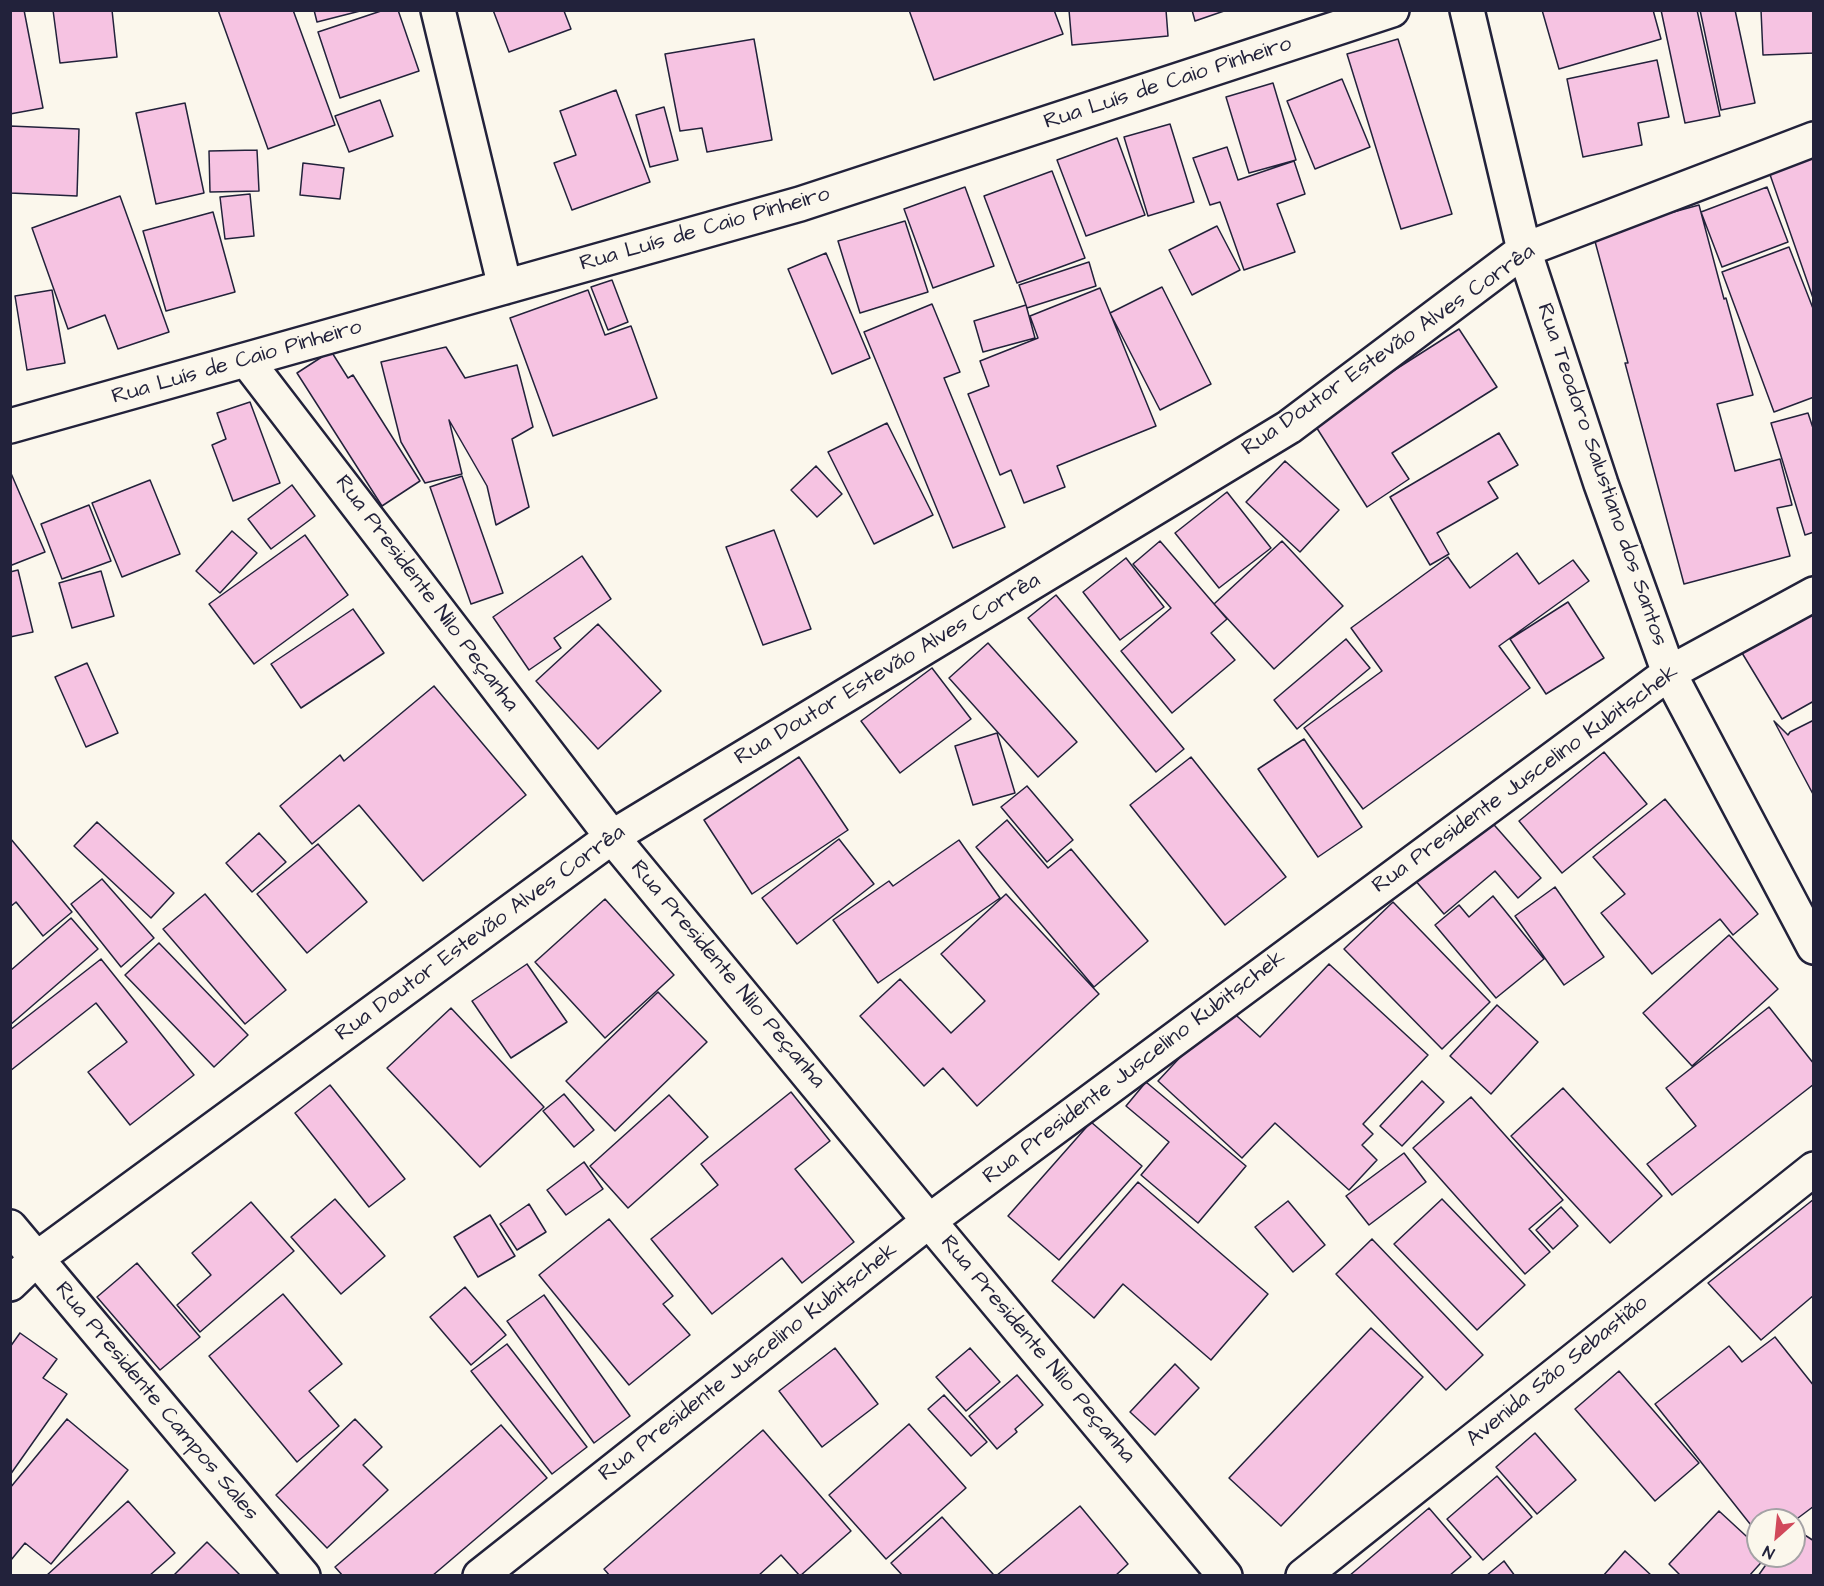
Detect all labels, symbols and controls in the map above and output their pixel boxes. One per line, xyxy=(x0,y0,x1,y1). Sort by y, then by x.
street label: Rua Luís de Caio Pinheiro xyxy=(1041,31,1295,137)
street label: Rua Luís de Caio Pinheiro xyxy=(577,182,833,278)
street label: Rua Doutor Estevão Alves Corrêa xyxy=(1237,239,1541,463)
street label: Rua Teodoro Salustiano dos Santos xyxy=(1530,300,1672,650)
street label: Rua Luís de Caio Pinheiro xyxy=(109,315,365,411)
street label: Rua Presidente Nilo Peçanha xyxy=(328,471,524,717)
street label: Rua Doutor Estevão Alves Corrêa xyxy=(731,568,1045,772)
street label: Rua Presidente Juscelino Kubitschek xyxy=(1368,660,1684,900)
street label: Rua Doutor Estevão Alves Corrêa xyxy=(331,820,631,1048)
street label: Rua Presidente Nilo Peçanha xyxy=(624,856,830,1094)
street label: Rua Presidente Juscelino Kubitschek xyxy=(978,945,1292,1191)
street label: Rua Presidente Nilo Peçanha xyxy=(934,1231,1140,1469)
street label: Rua Presidente Juscelino Kubitschek xyxy=(594,1238,904,1488)
street label: Rua Presidente Campos Sales xyxy=(48,1277,264,1527)
street label: Avenida São Sebastião xyxy=(1462,1291,1654,1453)
north arrow xyxy=(1746,1508,1806,1568)
text: N xyxy=(1759,1540,1778,1564)

